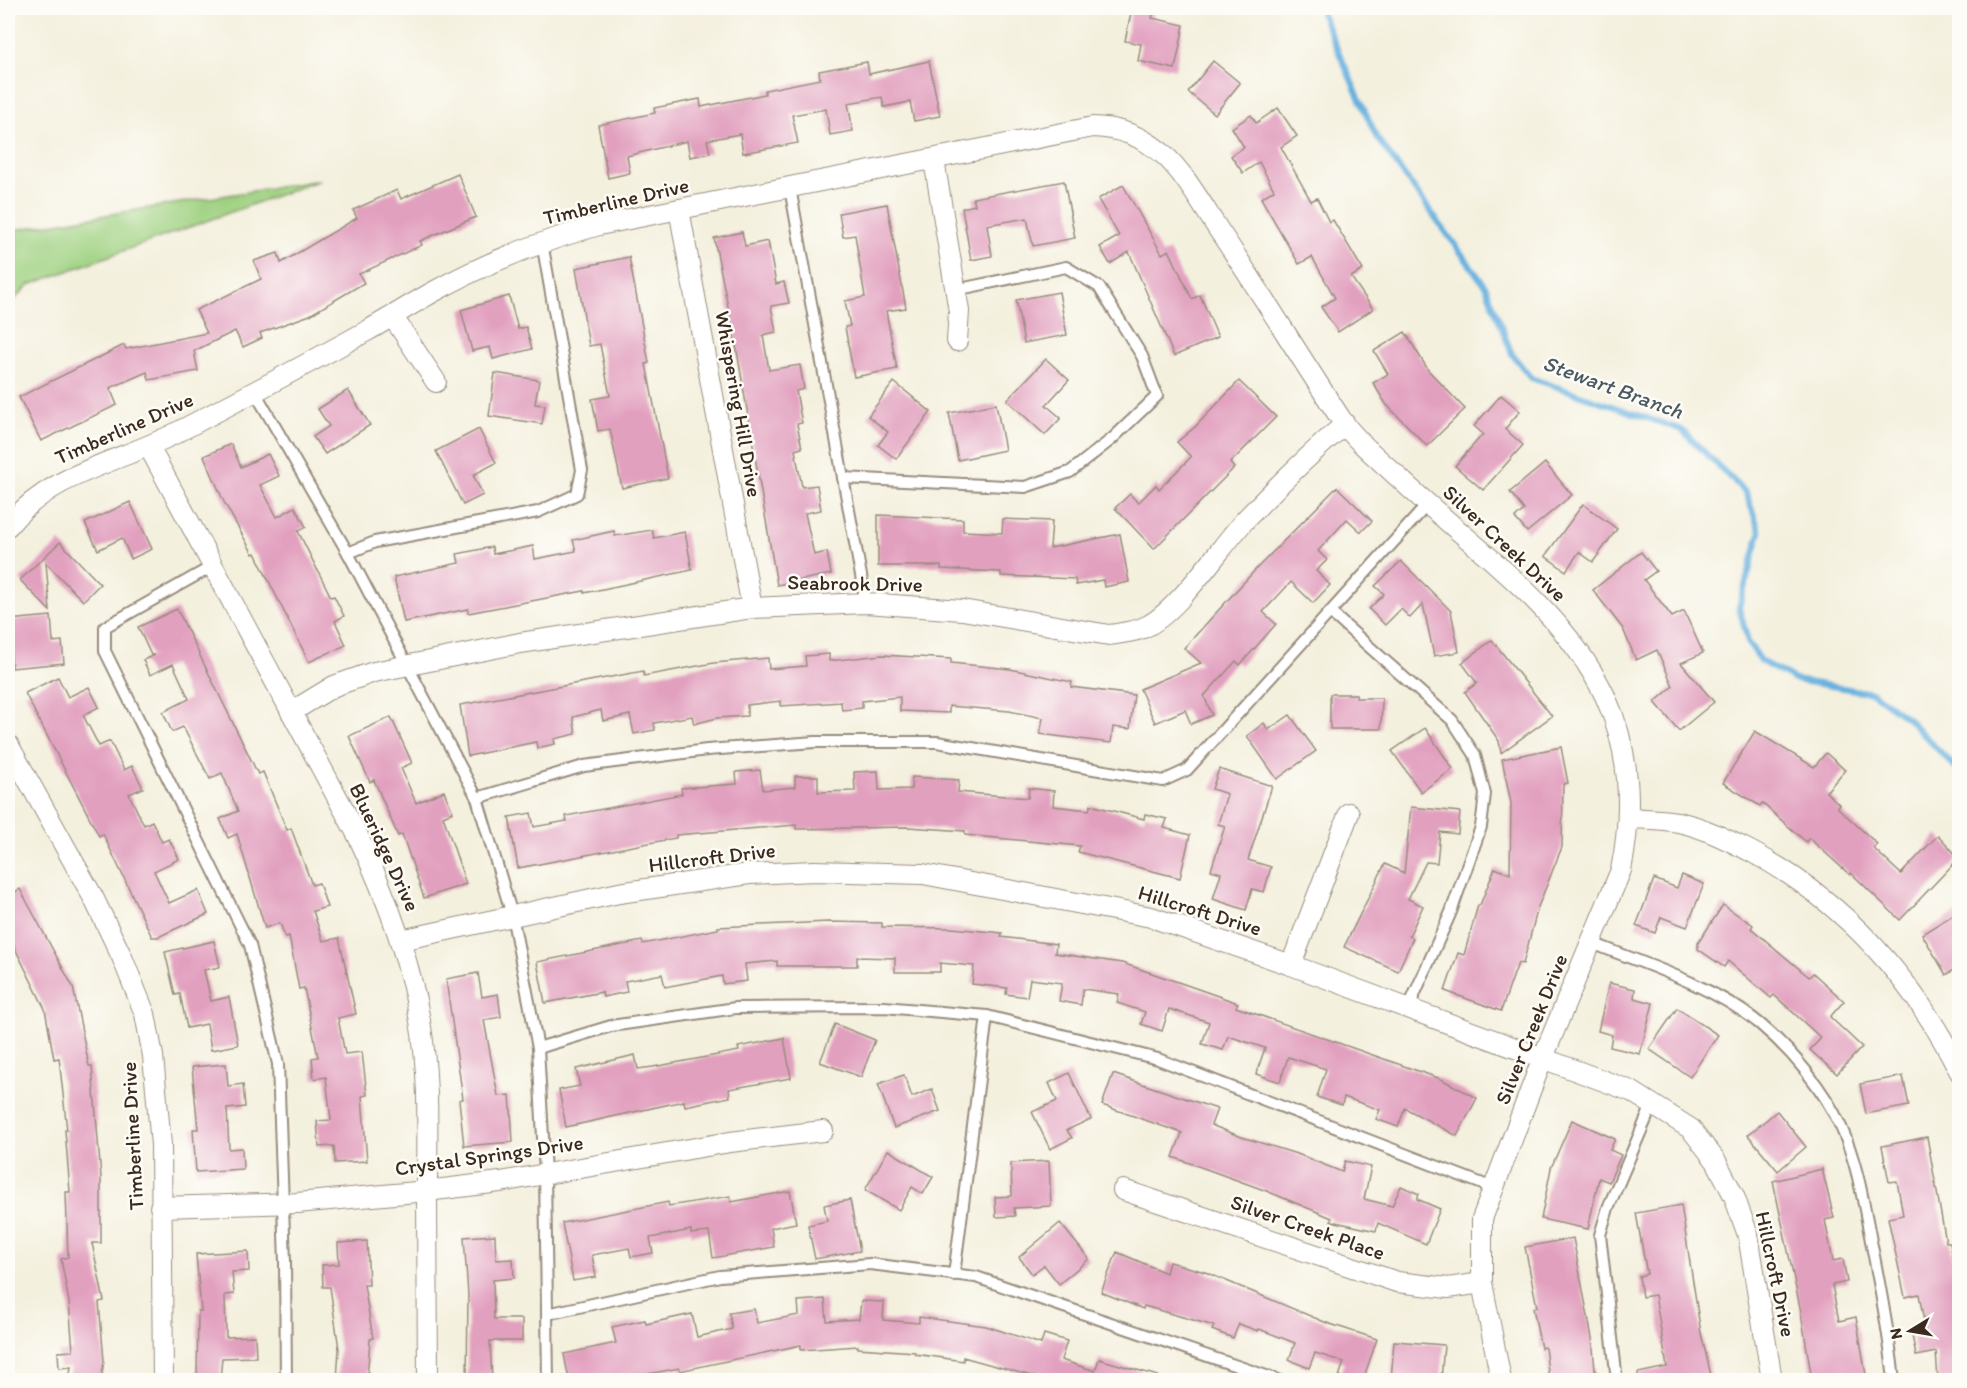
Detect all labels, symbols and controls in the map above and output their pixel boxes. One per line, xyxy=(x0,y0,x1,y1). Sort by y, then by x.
street label: Timberline Drive xyxy=(541,172,691,230)
street label: Whispering Hill Drive xyxy=(710,309,768,499)
water label: Stewart Branch xyxy=(1539,349,1687,425)
street label: Timberline Drive xyxy=(51,386,197,470)
street label: Silver Creek Drive xyxy=(1438,479,1572,607)
street label: Seabrook Drive xyxy=(787,569,923,597)
street label: Blueridge Drive xyxy=(344,779,426,915)
street label: Hillcroft Drive xyxy=(647,837,777,877)
street label: Hillcroft Drive xyxy=(1135,879,1265,941)
street label: Silver Creek Drive xyxy=(1489,950,1573,1108)
street label: Timberline Drive xyxy=(116,1061,148,1211)
street label: Crystal Springs Drive xyxy=(393,1129,585,1181)
street label: Silver Creek Place xyxy=(1228,1189,1388,1265)
street label: Hillcroft Drive xyxy=(1750,1209,1802,1339)
north arrow xyxy=(1880,1301,1940,1361)
text: N xyxy=(1885,1327,1906,1341)

